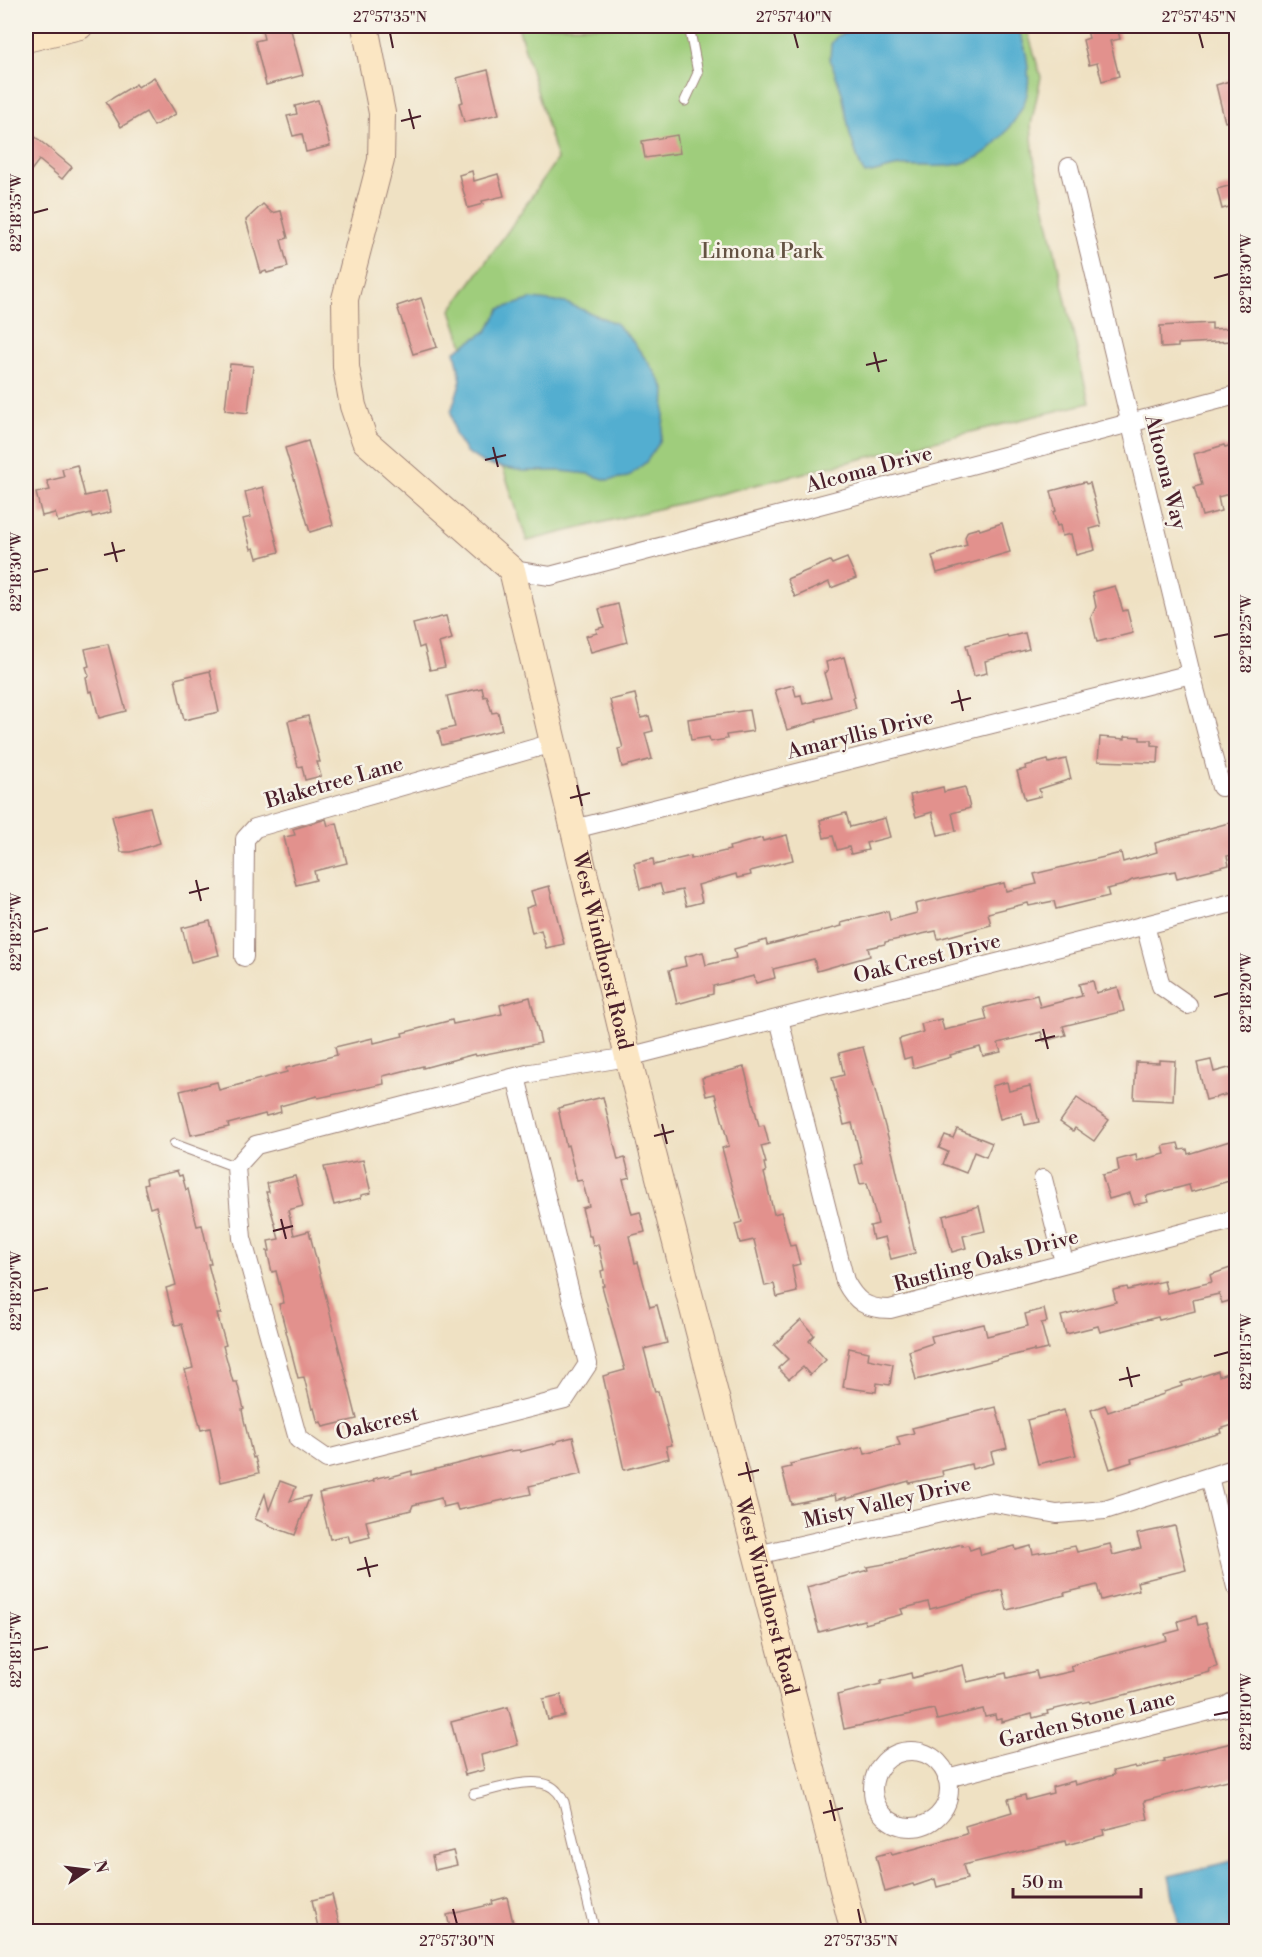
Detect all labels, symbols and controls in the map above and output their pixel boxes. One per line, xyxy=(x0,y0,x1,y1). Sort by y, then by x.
text: 27°57'35"N xyxy=(353,8,427,27)
text: 27°57'40"N xyxy=(756,8,832,27)
text: 27°57'45"N xyxy=(1162,8,1236,27)
text: 82°18'35"W xyxy=(7,174,26,252)
text: 82°18'30"W xyxy=(1237,234,1256,314)
park label: Limona Park xyxy=(701,239,824,265)
street label: Altoona Way xyxy=(1138,411,1192,533)
street label: Alcoma Drive xyxy=(802,441,935,500)
text: 82°18'30"W xyxy=(7,532,26,612)
text: 82°18'25"W xyxy=(1237,594,1256,673)
street label: Amaryllis Drive xyxy=(783,704,936,766)
street label: Blaketree Lane xyxy=(261,751,406,815)
street label: West Windhorst Road xyxy=(565,849,638,1053)
text: 82°18'25"W xyxy=(7,892,26,971)
street label: Oak Crest Drive xyxy=(851,928,1004,990)
text: 82°18'20"W xyxy=(1237,953,1256,1033)
street label: Rustling Oaks Drive xyxy=(891,1224,1082,1298)
text: 82°18'20"W xyxy=(7,1251,26,1331)
text: 82°18'15"W xyxy=(1237,1314,1256,1390)
street label: Oakcrest xyxy=(333,1401,422,1447)
street label: Misty Valley Drive xyxy=(801,1471,974,1535)
street label: West Windhorst Road xyxy=(728,1494,804,1698)
text: 82°18'15"W xyxy=(7,1612,26,1688)
text: 82°18'10"W xyxy=(1237,1673,1256,1751)
street label: Garden Stone Lane xyxy=(997,1686,1178,1754)
north arrow xyxy=(57,1840,117,1900)
text: N xyxy=(89,1858,112,1876)
scale bar xyxy=(1013,1861,1140,1899)
text: 50 m xyxy=(1022,1871,1064,1894)
text: 27°57'30"N xyxy=(419,1932,495,1951)
text: 27°57'35"N xyxy=(824,1932,898,1951)

